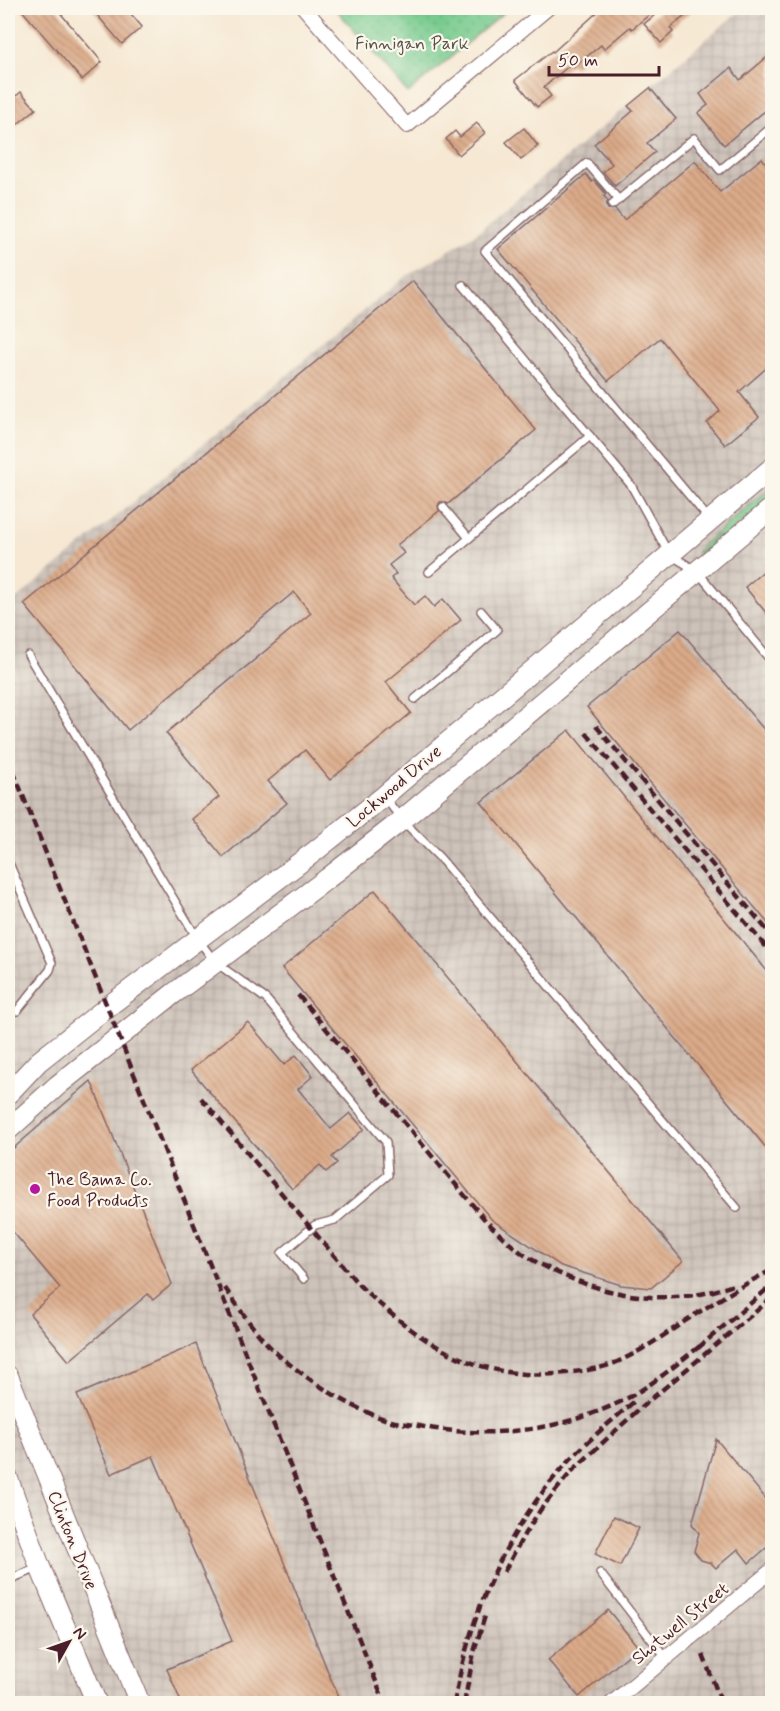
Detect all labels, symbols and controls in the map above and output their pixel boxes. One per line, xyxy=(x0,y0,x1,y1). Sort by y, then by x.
park label: Finnigan Park xyxy=(355,32,469,56)
scale bar xyxy=(549,39,658,77)
text: 50 m xyxy=(558,49,598,73)
street label: Lockwood Drive xyxy=(342,740,447,834)
place label: The Bama Co. Food Products xyxy=(47,1168,152,1213)
marker: The Bama Co. Food Products xyxy=(28,1182,42,1196)
street label: Clinton Drive xyxy=(41,1487,103,1593)
street label: Shotwell Street xyxy=(627,1577,734,1670)
north arrow xyxy=(39,1612,99,1672)
text: N xyxy=(68,1622,91,1644)

